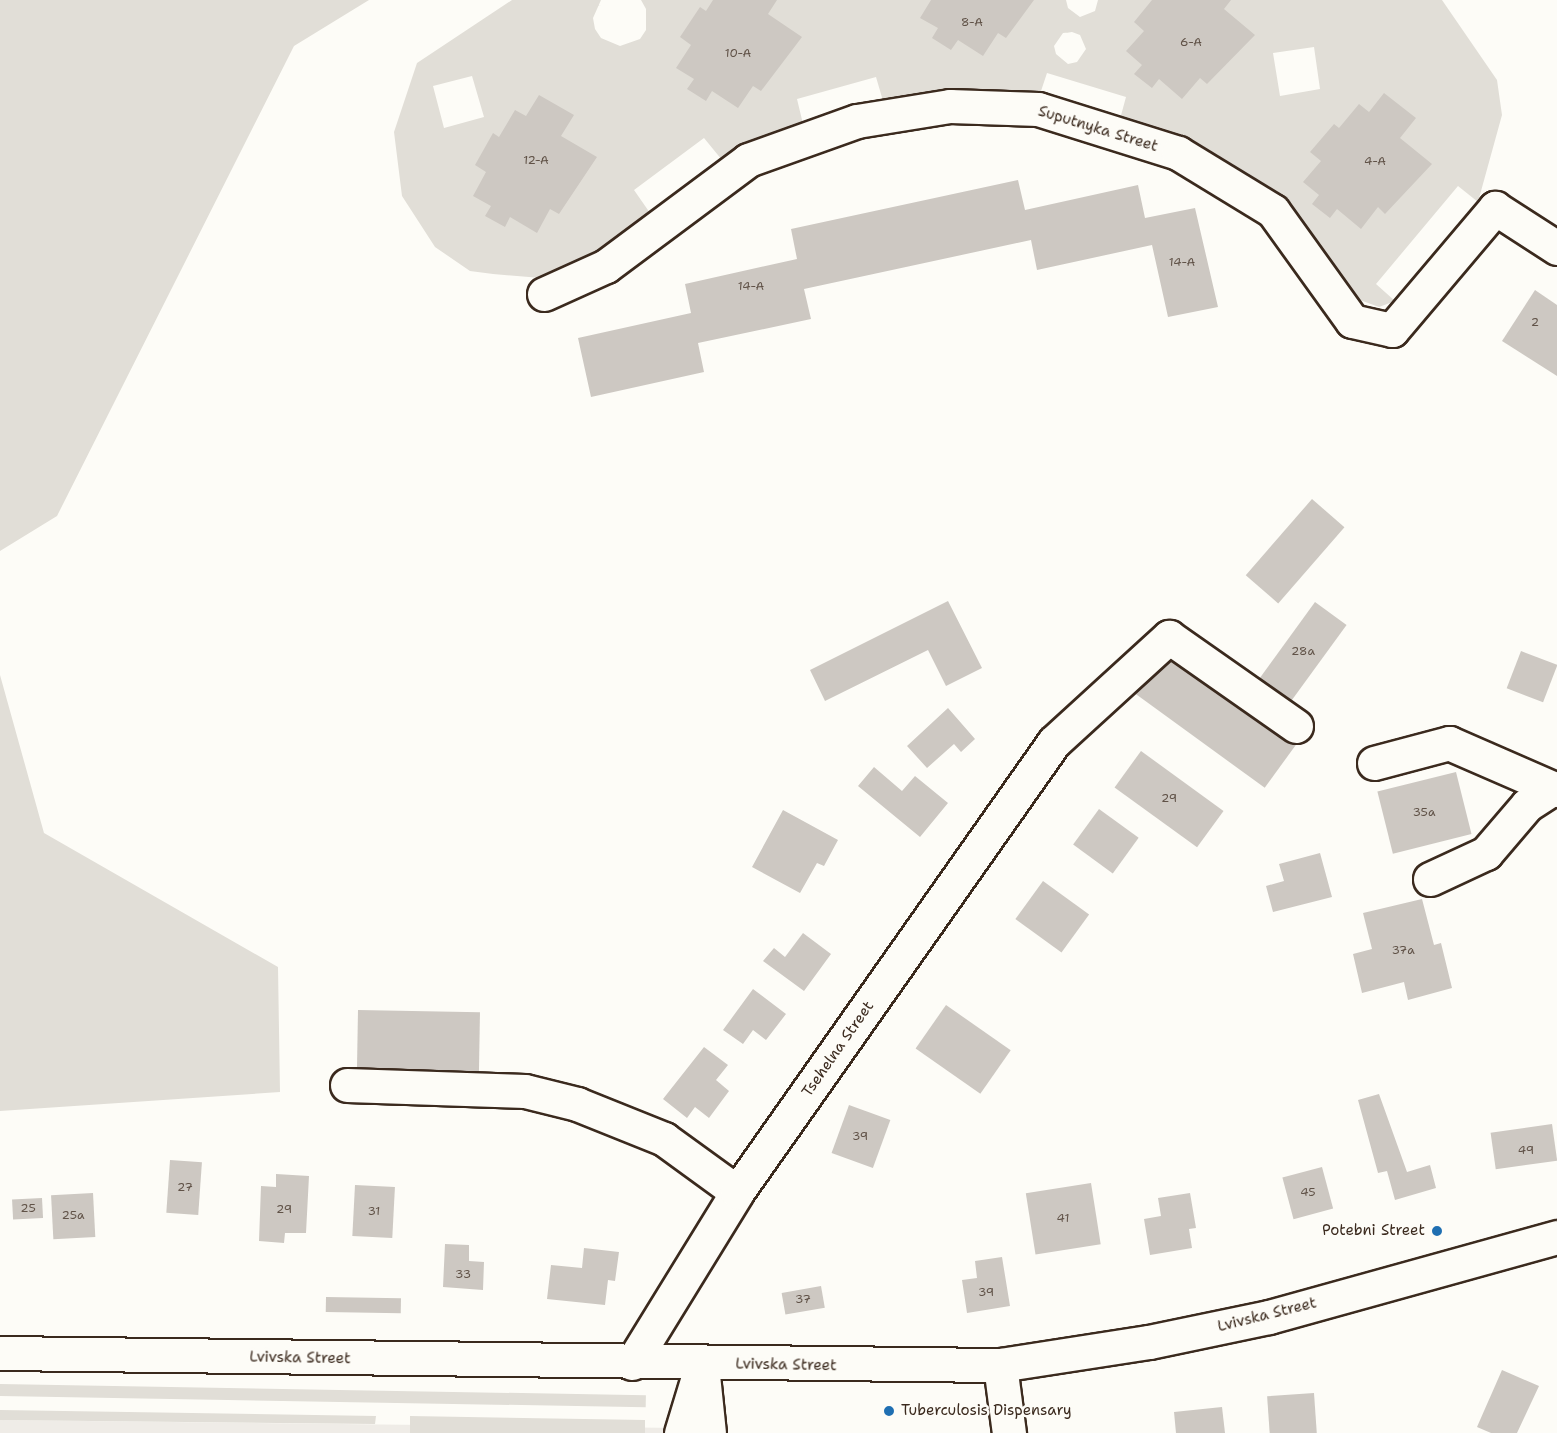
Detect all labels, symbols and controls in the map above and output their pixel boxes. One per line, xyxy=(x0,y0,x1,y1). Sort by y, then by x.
house number: 8-А xyxy=(961,16,983,30)
house number: 6-А xyxy=(1180,36,1202,50)
house number: 10-А xyxy=(725,47,751,61)
street label: Suputnyka Street xyxy=(1036,102,1160,156)
house number: 12-А xyxy=(523,154,549,168)
house number: 4-А xyxy=(1364,155,1386,169)
house number: 14-А xyxy=(1169,256,1195,270)
house number: 14-А xyxy=(738,280,764,294)
house number: 2 xyxy=(1531,316,1539,330)
house number: 28а xyxy=(1291,645,1315,659)
house number: 29 xyxy=(1161,792,1177,806)
house number: 35а xyxy=(1413,806,1435,820)
house number: 37а xyxy=(1391,944,1415,958)
street label: Tsehelna Street xyxy=(798,998,878,1100)
house number: 39 xyxy=(852,1130,868,1144)
house number: 49 xyxy=(1518,1144,1534,1158)
house number: 27 xyxy=(177,1181,193,1195)
house number: 45 xyxy=(1300,1186,1316,1200)
house number: 25 xyxy=(20,1202,36,1216)
house number: 29 xyxy=(276,1203,292,1217)
house number: 31 xyxy=(368,1205,380,1219)
house number: 25а xyxy=(62,1209,84,1223)
house number: 41 xyxy=(1057,1212,1069,1226)
place label: Potebni Street xyxy=(1322,1222,1425,1240)
marker: Potebni Street xyxy=(1430,1224,1444,1238)
house number: 33 xyxy=(455,1268,471,1282)
house number: 39 xyxy=(978,1286,994,1300)
house number: 37 xyxy=(795,1293,811,1307)
street label: Lvivska Street xyxy=(1216,1294,1318,1336)
street label: Lvivska Street xyxy=(249,1348,351,1368)
street label: Lvivska Street xyxy=(735,1355,837,1375)
place label: Tuberculosis Dispensary xyxy=(901,1402,1072,1420)
marker: Tuberculosis Dispensary xyxy=(882,1404,896,1418)

